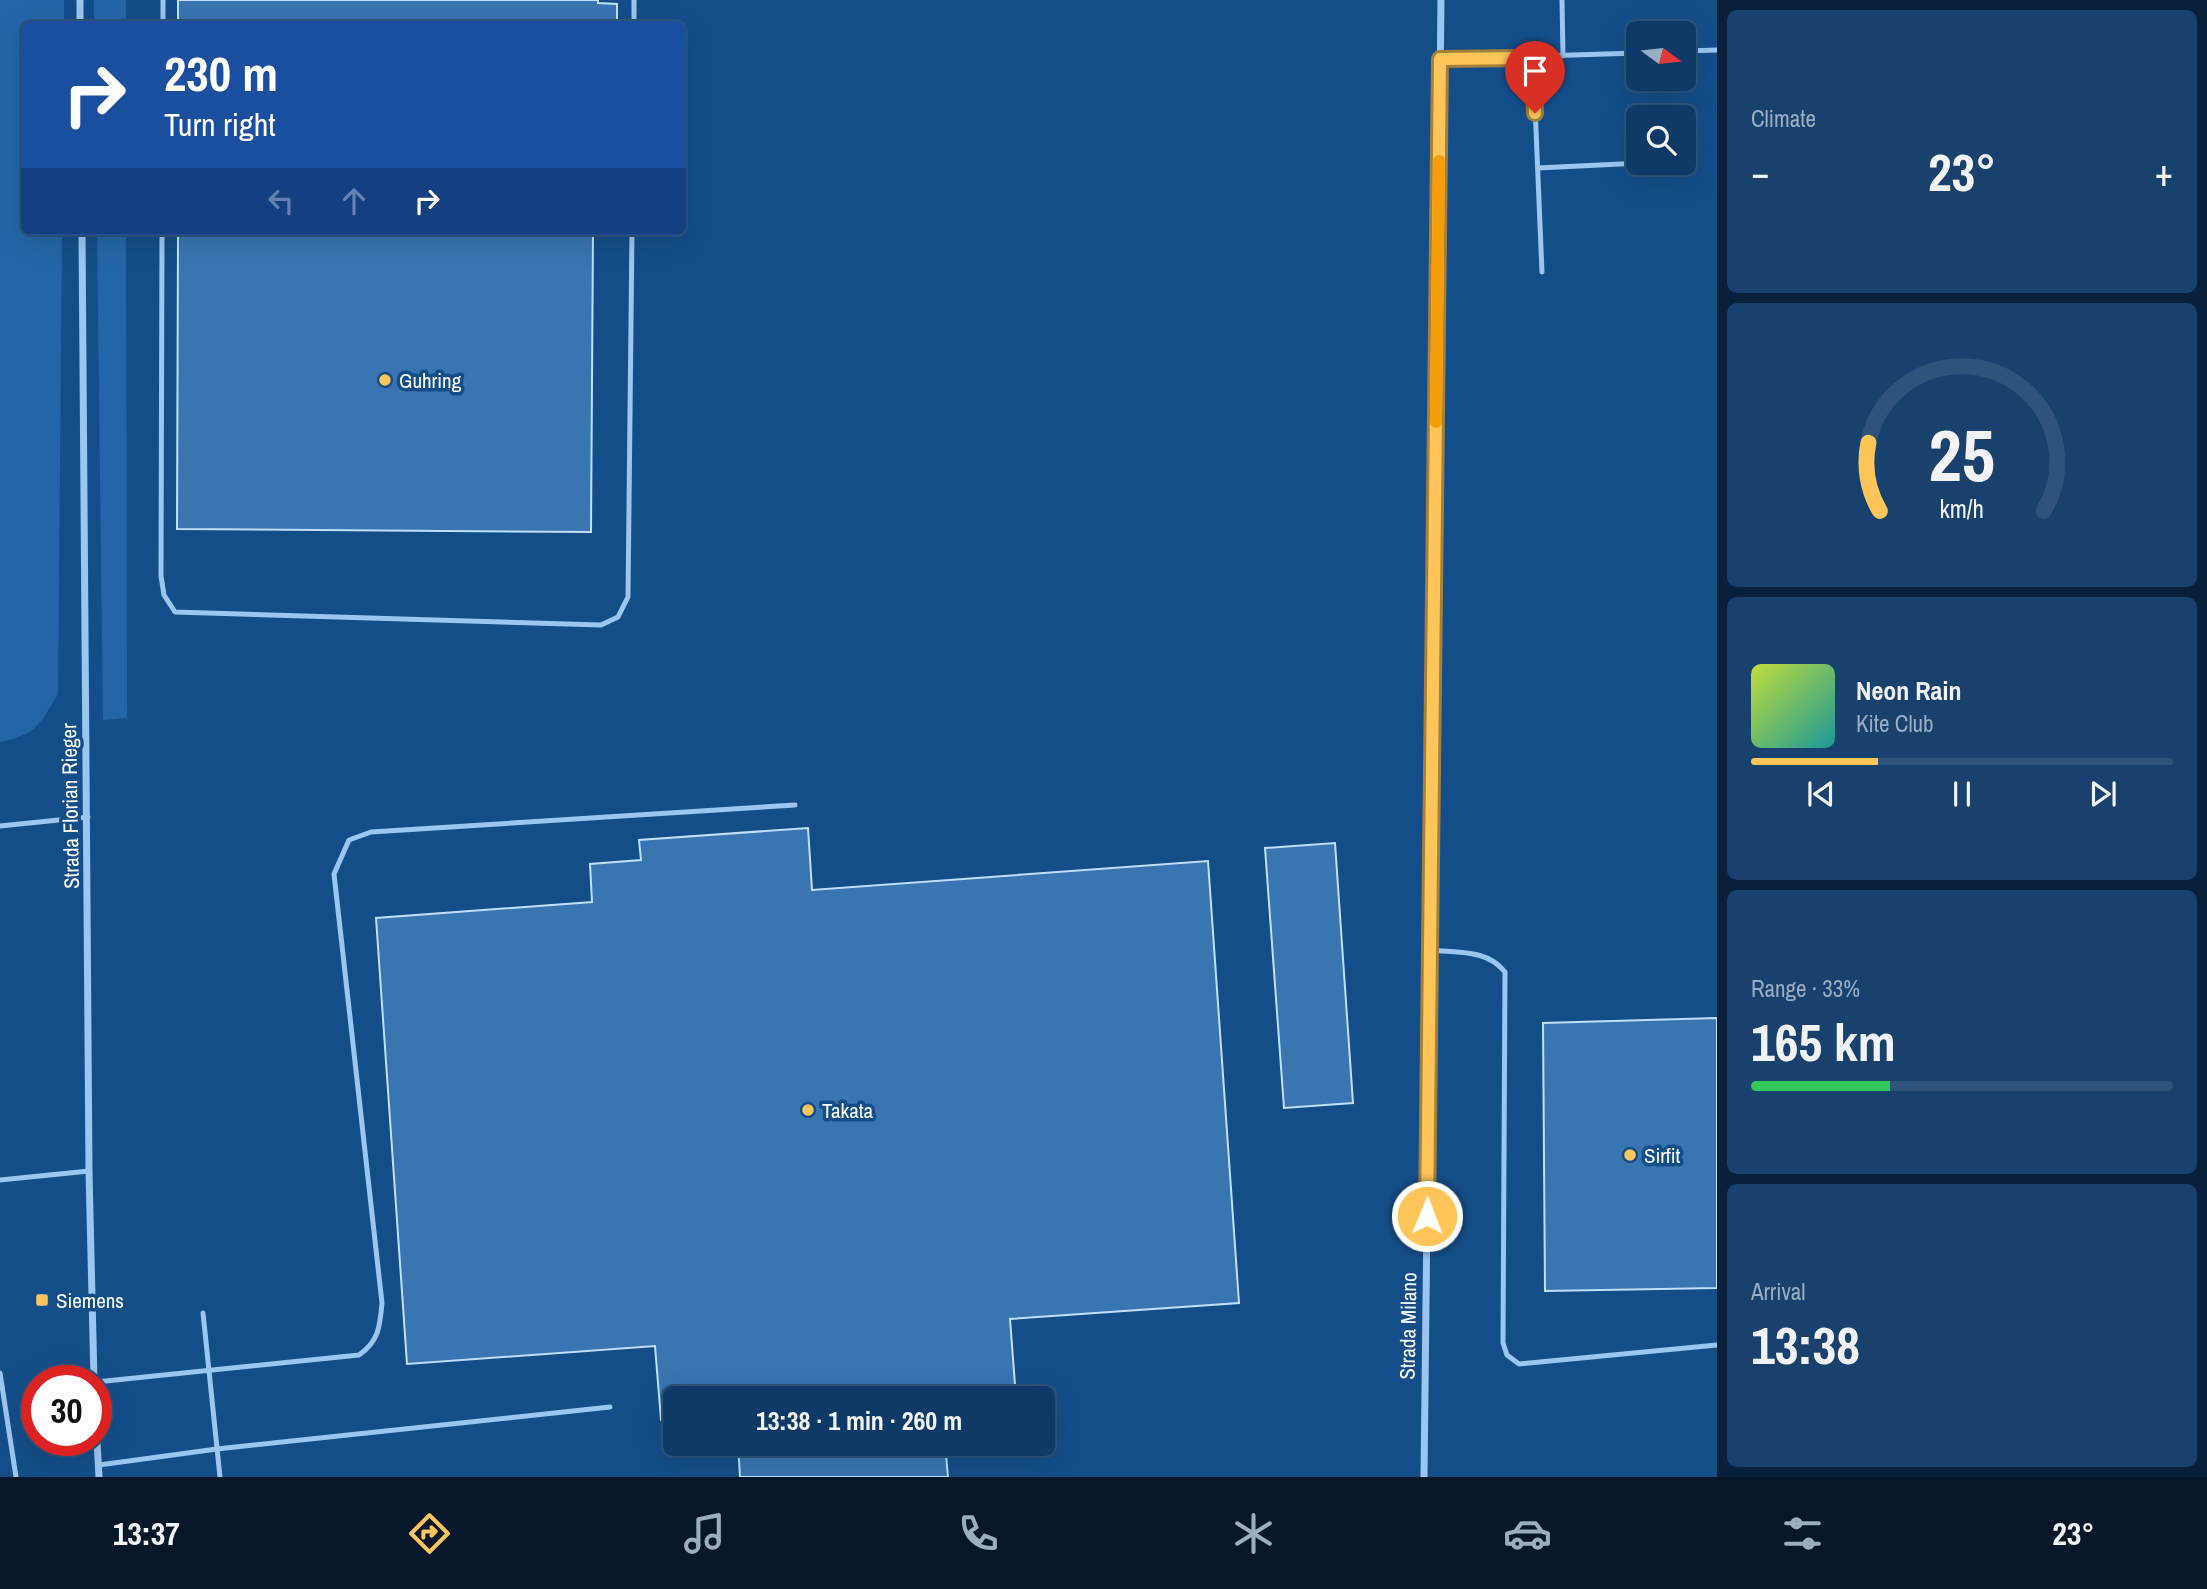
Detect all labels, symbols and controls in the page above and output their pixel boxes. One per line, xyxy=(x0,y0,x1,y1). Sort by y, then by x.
north arrow xyxy=(1626,21,1696,91)
map controls xyxy=(1626,21,1696,175)
text: 230 m xyxy=(164,40,278,106)
pin xyxy=(1505,41,1565,113)
icon: right xyxy=(49,49,140,140)
icon: arrive xyxy=(1516,52,1554,90)
text: Turn right xyxy=(164,103,276,146)
text: Climate xyxy=(1751,103,1816,134)
button: search xyxy=(1626,105,1696,175)
text: 23° xyxy=(1928,137,1996,207)
text: − xyxy=(1751,147,1769,198)
text: + xyxy=(2155,147,2173,198)
icon: left xyxy=(262,182,300,220)
icon: ahead xyxy=(335,182,373,220)
icon: right xyxy=(408,182,446,220)
place label: Guhring xyxy=(399,366,462,395)
marker: Guhring xyxy=(377,372,393,388)
text: 25 xyxy=(1929,407,1995,505)
text: km/h xyxy=(1940,492,1984,526)
text: Neon Rain xyxy=(1856,673,1961,708)
text: Kite Club xyxy=(1856,708,1934,739)
street label: Strada Florian Rieger xyxy=(54,723,86,889)
icon: previous xyxy=(1802,775,1840,813)
icon: pause xyxy=(1943,775,1981,813)
icon: next xyxy=(2084,775,2122,813)
text: Range · 33% xyxy=(1751,973,1860,1004)
text: 165 km xyxy=(1751,1007,1896,1077)
place label: Takata xyxy=(822,1096,873,1125)
marker: Takata xyxy=(800,1102,816,1118)
place label: Sirfit xyxy=(1644,1141,1681,1170)
marker: Sirfit xyxy=(1622,1147,1638,1163)
position arrow xyxy=(1390,1179,1464,1253)
street label: Strada Milano xyxy=(1393,1272,1423,1380)
text: Arrival xyxy=(1751,1276,1806,1307)
place label: Siemens xyxy=(56,1286,124,1315)
marker: Siemens xyxy=(34,1292,50,1308)
text: 13:38 xyxy=(1751,1310,1860,1380)
speed limit sign: 30 xyxy=(21,1365,112,1456)
text: 13:38 · 1 min · 260 m xyxy=(756,1403,962,1438)
icon: directions xyxy=(405,1509,454,1558)
icon: music xyxy=(680,1509,729,1558)
icon: phone xyxy=(954,1509,1003,1558)
icon: climate xyxy=(1229,1509,1278,1558)
icon: car xyxy=(1503,1509,1552,1558)
icon: filters xyxy=(1778,1509,1827,1558)
text: 13:37 xyxy=(113,1512,180,1555)
text: 23° xyxy=(2052,1512,2094,1555)

